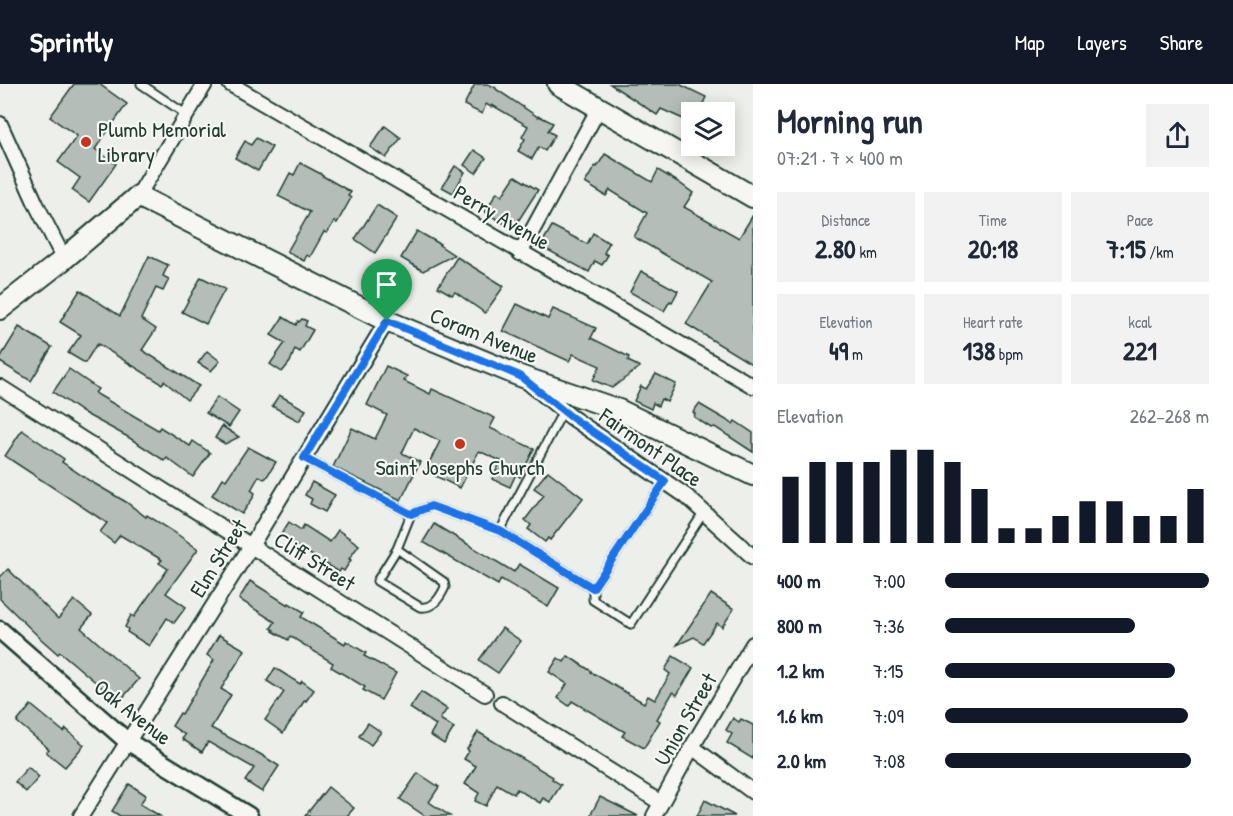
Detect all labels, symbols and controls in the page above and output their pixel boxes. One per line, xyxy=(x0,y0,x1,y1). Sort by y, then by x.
text: Sprintly xyxy=(30,23,113,61)
text: Map xyxy=(1015,28,1044,57)
text: Layers xyxy=(1077,28,1127,57)
text: Share xyxy=(1160,28,1203,57)
text: Morning run xyxy=(777,99,923,143)
map controls xyxy=(681,102,735,156)
button: layers xyxy=(681,102,735,156)
button: share xyxy=(1146,104,1209,167)
place label: Plumb Memorial Library xyxy=(98,114,226,169)
marker: Plumb Memorial Library xyxy=(79,135,93,149)
text: 07:21 · 7 × 400 m xyxy=(777,144,903,171)
street label: Perry Avenue xyxy=(448,177,556,257)
text: Distance xyxy=(822,209,870,231)
text: Time xyxy=(979,209,1007,231)
text: Pace xyxy=(1127,209,1153,231)
text: 2.80 xyxy=(815,231,856,266)
text: 20:18 xyxy=(968,231,1018,266)
text: 7:15 xyxy=(1106,231,1146,266)
text: km xyxy=(856,241,877,263)
text: /km xyxy=(1146,241,1174,263)
pin xyxy=(361,259,412,321)
icon: arrive xyxy=(370,268,403,301)
street label: Coram Avenue xyxy=(426,300,543,370)
text: Elevation xyxy=(819,311,873,333)
text: Heart rate xyxy=(963,311,1023,333)
text: kcal xyxy=(1128,311,1152,333)
text: 49 xyxy=(829,333,848,368)
text: 138 xyxy=(963,333,995,368)
text: 221 xyxy=(1123,333,1157,368)
text: m xyxy=(848,343,863,365)
text: bpm xyxy=(995,343,1023,365)
street label: Fairmont Place xyxy=(593,400,709,494)
text: Elevation xyxy=(777,402,843,429)
text: 262–268 m xyxy=(1130,402,1209,429)
marker: Saint Josephs Church xyxy=(453,437,467,451)
place label: Saint Josephs Church xyxy=(376,452,544,482)
street label: Elm Street xyxy=(182,513,254,603)
street label: Cliff Street xyxy=(269,524,362,598)
text: 400 m xyxy=(777,567,821,594)
text: 7:00 xyxy=(873,567,905,594)
text: 800 m xyxy=(777,612,822,639)
text: 7:36 xyxy=(873,612,904,639)
text: 1.2 km xyxy=(777,657,824,684)
text: 7:15 xyxy=(873,657,903,684)
street label: Union Street xyxy=(646,667,724,771)
street label: Oak Avenue xyxy=(88,672,178,752)
text: 1.6 km xyxy=(777,702,823,729)
text: 7:09 xyxy=(873,702,904,729)
text: 2.0 km xyxy=(777,747,826,774)
text: 7:08 xyxy=(873,747,905,774)

